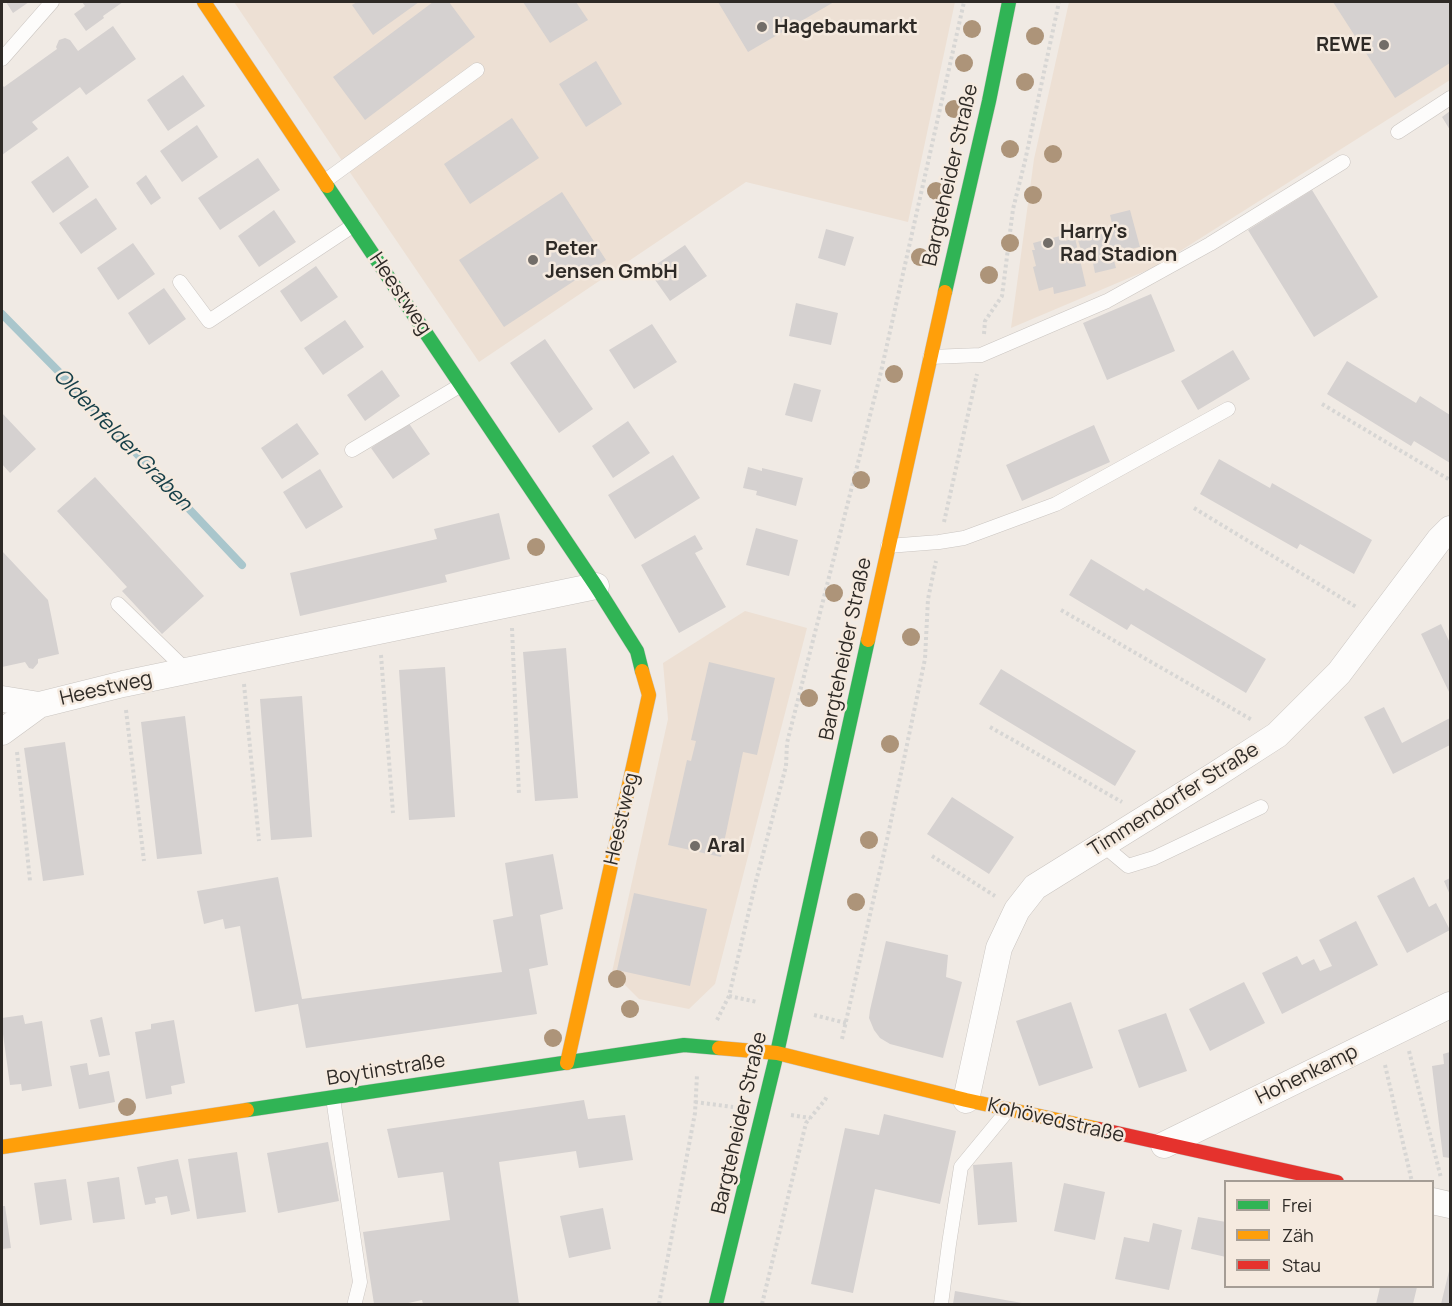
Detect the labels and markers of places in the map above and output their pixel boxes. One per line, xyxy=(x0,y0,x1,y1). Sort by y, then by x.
place label: Hagebaumarkt xyxy=(774,15,918,39)
marker: Hagebaumarkt xyxy=(755,20,769,34)
place label: REWE xyxy=(1316,33,1372,57)
marker: REWE xyxy=(1377,38,1391,52)
place label: Harry's Rad Stadion xyxy=(1060,220,1177,267)
marker: Harry's Rad Stadion xyxy=(1041,236,1055,250)
place label: Peter Jensen GmbH xyxy=(545,237,678,284)
marker: Peter Jensen GmbH xyxy=(526,253,540,267)
place label: Aral xyxy=(707,834,745,858)
marker: Aral xyxy=(688,839,702,853)

